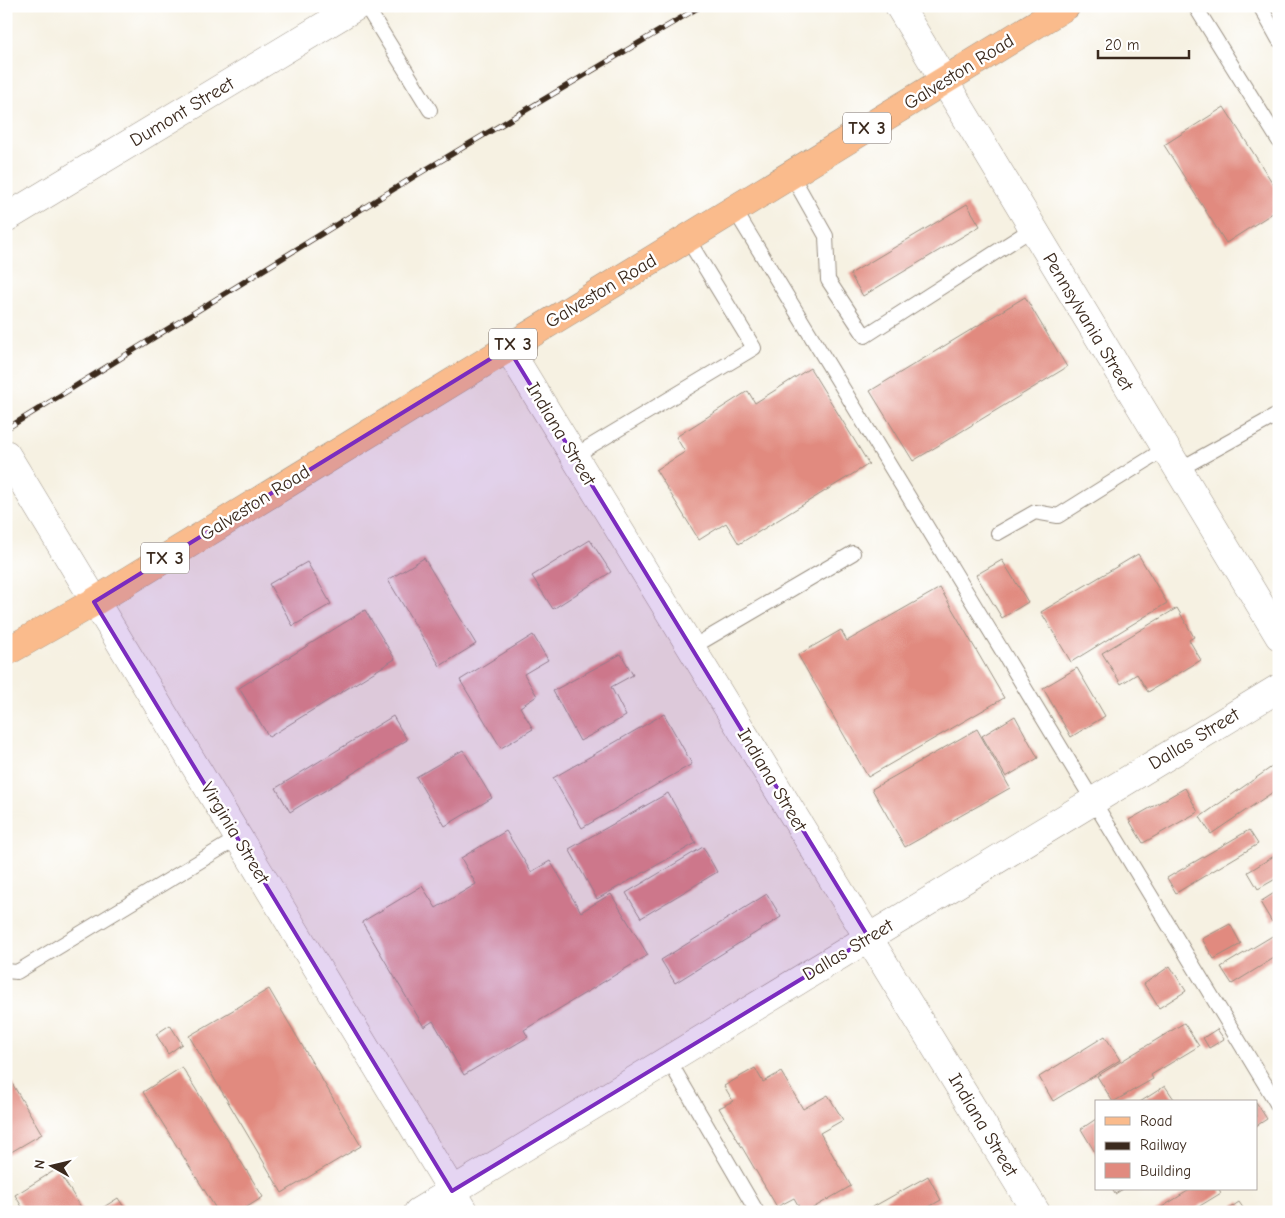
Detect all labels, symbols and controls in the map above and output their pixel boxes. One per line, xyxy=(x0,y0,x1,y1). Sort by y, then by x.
scale bar xyxy=(1098,28,1189,60)
street label: Galveston Road xyxy=(900,29,1018,115)
text: 20 m xyxy=(1105,36,1139,54)
street label: Dumont Street xyxy=(126,72,238,152)
road number: TX 3 xyxy=(843,112,891,144)
street label: Galveston Road xyxy=(542,249,660,333)
street label: Pennsylvania Street xyxy=(1038,249,1138,395)
road number: TX 3 xyxy=(489,328,537,359)
street label: Indiana Street xyxy=(522,378,601,490)
street label: Galveston Road xyxy=(196,460,314,546)
road number: TX 3 xyxy=(141,542,189,574)
street label: Dallas Street xyxy=(1145,703,1244,775)
street label: Indiana Street xyxy=(733,724,812,836)
street label: Virginia Street xyxy=(196,778,274,888)
street label: Dallas Street xyxy=(799,914,898,986)
street label: Indiana Street xyxy=(944,1069,1023,1181)
legend xyxy=(1095,1100,1258,1190)
text: Road xyxy=(1140,1112,1172,1130)
text: Railway xyxy=(1140,1136,1187,1154)
north arrow xyxy=(28,1140,78,1190)
text: N xyxy=(31,1159,49,1170)
text: Building xyxy=(1140,1162,1191,1180)

